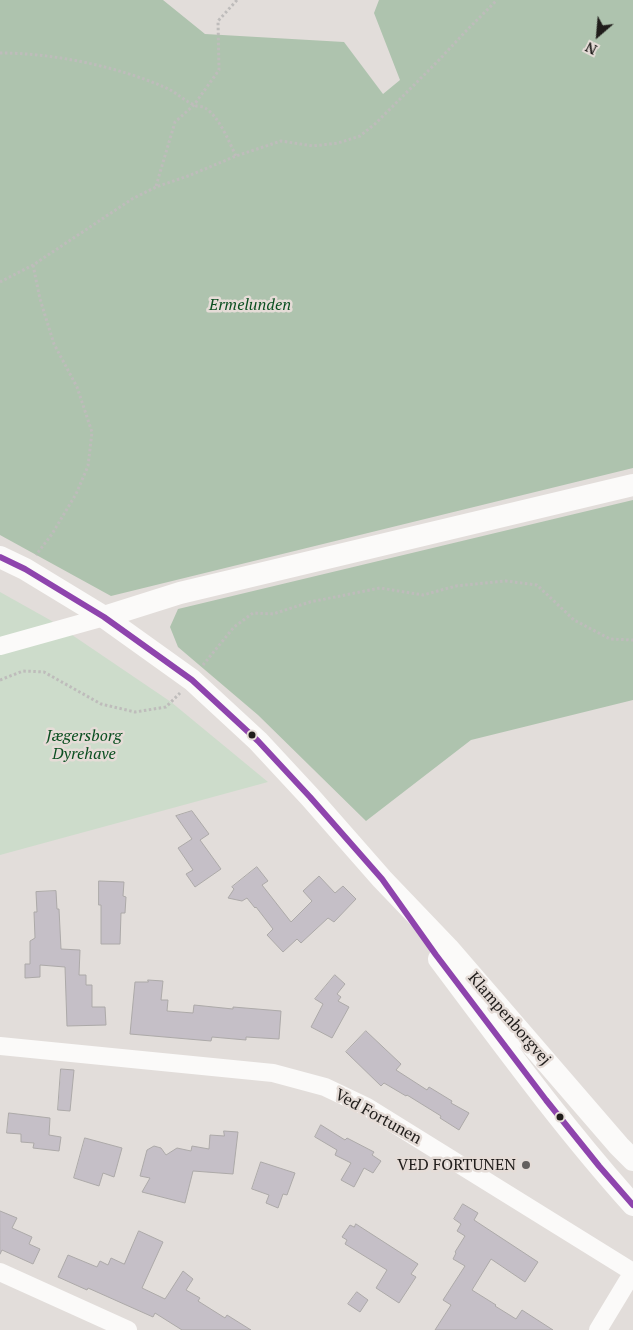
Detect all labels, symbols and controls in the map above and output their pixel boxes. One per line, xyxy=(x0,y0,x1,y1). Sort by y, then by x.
north arrow xyxy=(573,10,623,60)
text: N xyxy=(582,38,600,60)
park label: Ermelunden xyxy=(209,295,291,315)
park label: Jægersborg Dyrehave xyxy=(46,726,122,764)
unlabelled marker xyxy=(247,730,257,740)
street label: Klampenborgvej xyxy=(464,969,554,1069)
street label: Ved Fortunen xyxy=(331,1085,425,1149)
unlabelled marker xyxy=(555,1112,565,1122)
place label: VED FORTUNEN xyxy=(397,1155,516,1175)
marker: VED FORTUNEN xyxy=(520,1159,532,1171)

